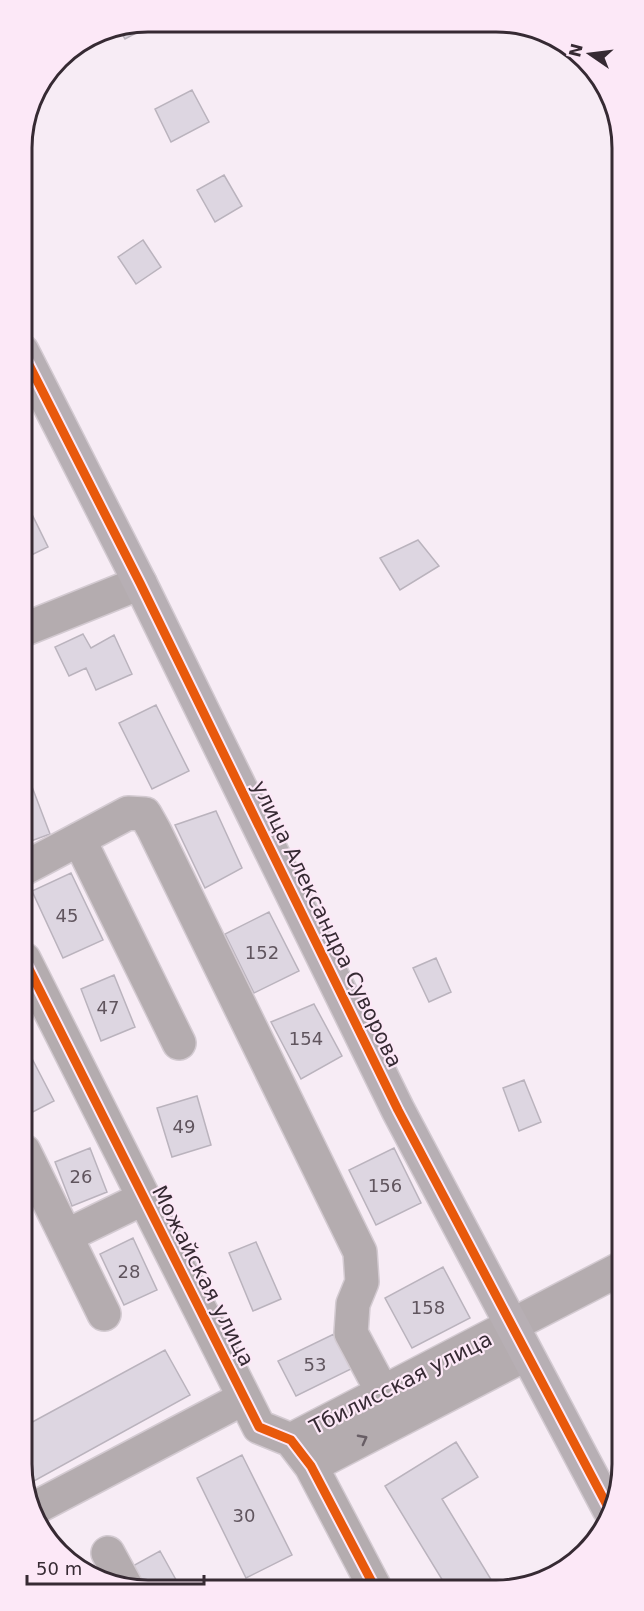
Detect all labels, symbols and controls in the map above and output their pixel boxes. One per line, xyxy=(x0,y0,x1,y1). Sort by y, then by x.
north arrow xyxy=(560,24,620,84)
text: N xyxy=(565,42,587,59)
street label: улица Александра Суворова xyxy=(247,777,407,1071)
house number: 45 xyxy=(56,905,78,926)
house number: 152 xyxy=(245,942,279,963)
house number: 47 xyxy=(97,997,119,1018)
house number: 154 xyxy=(289,1028,323,1049)
house number: 49 xyxy=(173,1116,195,1137)
house number: 26 xyxy=(70,1166,92,1187)
house number: 156 xyxy=(368,1175,402,1196)
street label: Можайская улица xyxy=(147,1182,259,1370)
house number: 28 xyxy=(118,1261,140,1282)
house number: 158 xyxy=(411,1297,445,1318)
street label: Тбилисская улица xyxy=(305,1327,496,1440)
house number: 53 xyxy=(304,1354,326,1375)
one-way arrow xyxy=(356,1435,367,1446)
house number: 30 xyxy=(233,1505,255,1526)
scale bar xyxy=(27,1548,204,1586)
text: 50 m xyxy=(36,1558,82,1579)

